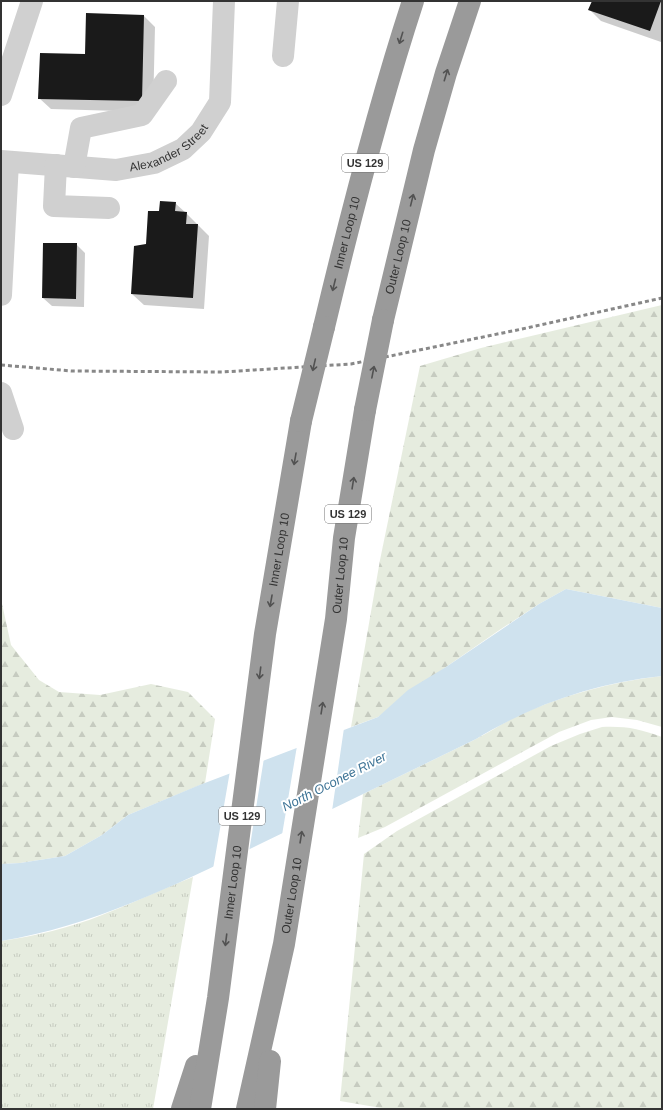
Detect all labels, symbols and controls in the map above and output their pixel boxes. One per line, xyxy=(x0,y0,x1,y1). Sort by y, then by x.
one-way arrow xyxy=(397,31,404,44)
one-way arrow xyxy=(443,68,450,81)
street label: Alexander Street xyxy=(128,121,211,174)
road number: US 129 xyxy=(342,154,388,172)
one-way arrow xyxy=(409,194,416,207)
street label: Inner Loop 10 xyxy=(331,195,363,271)
street label: Outer Loop 10 xyxy=(382,218,414,296)
one-way arrow xyxy=(329,278,337,291)
one-way arrow xyxy=(310,358,318,371)
one-way arrow xyxy=(369,366,377,379)
one-way arrow xyxy=(290,453,298,466)
one-way arrow xyxy=(349,477,357,490)
road number: US 129 xyxy=(325,505,371,523)
street label: Inner Loop 10 xyxy=(266,512,292,587)
street label: Outer Loop 10 xyxy=(330,536,351,614)
one-way arrow xyxy=(267,595,275,608)
one-way arrow xyxy=(256,666,264,679)
one-way arrow xyxy=(318,702,326,715)
water label: North Oconee River xyxy=(280,748,389,814)
road number: US 129 xyxy=(219,807,265,825)
one-way arrow xyxy=(297,831,305,844)
street label: Inner Loop 10 xyxy=(221,844,245,920)
street label: Outer Loop 10 xyxy=(279,856,305,935)
one-way arrow xyxy=(222,934,229,947)

